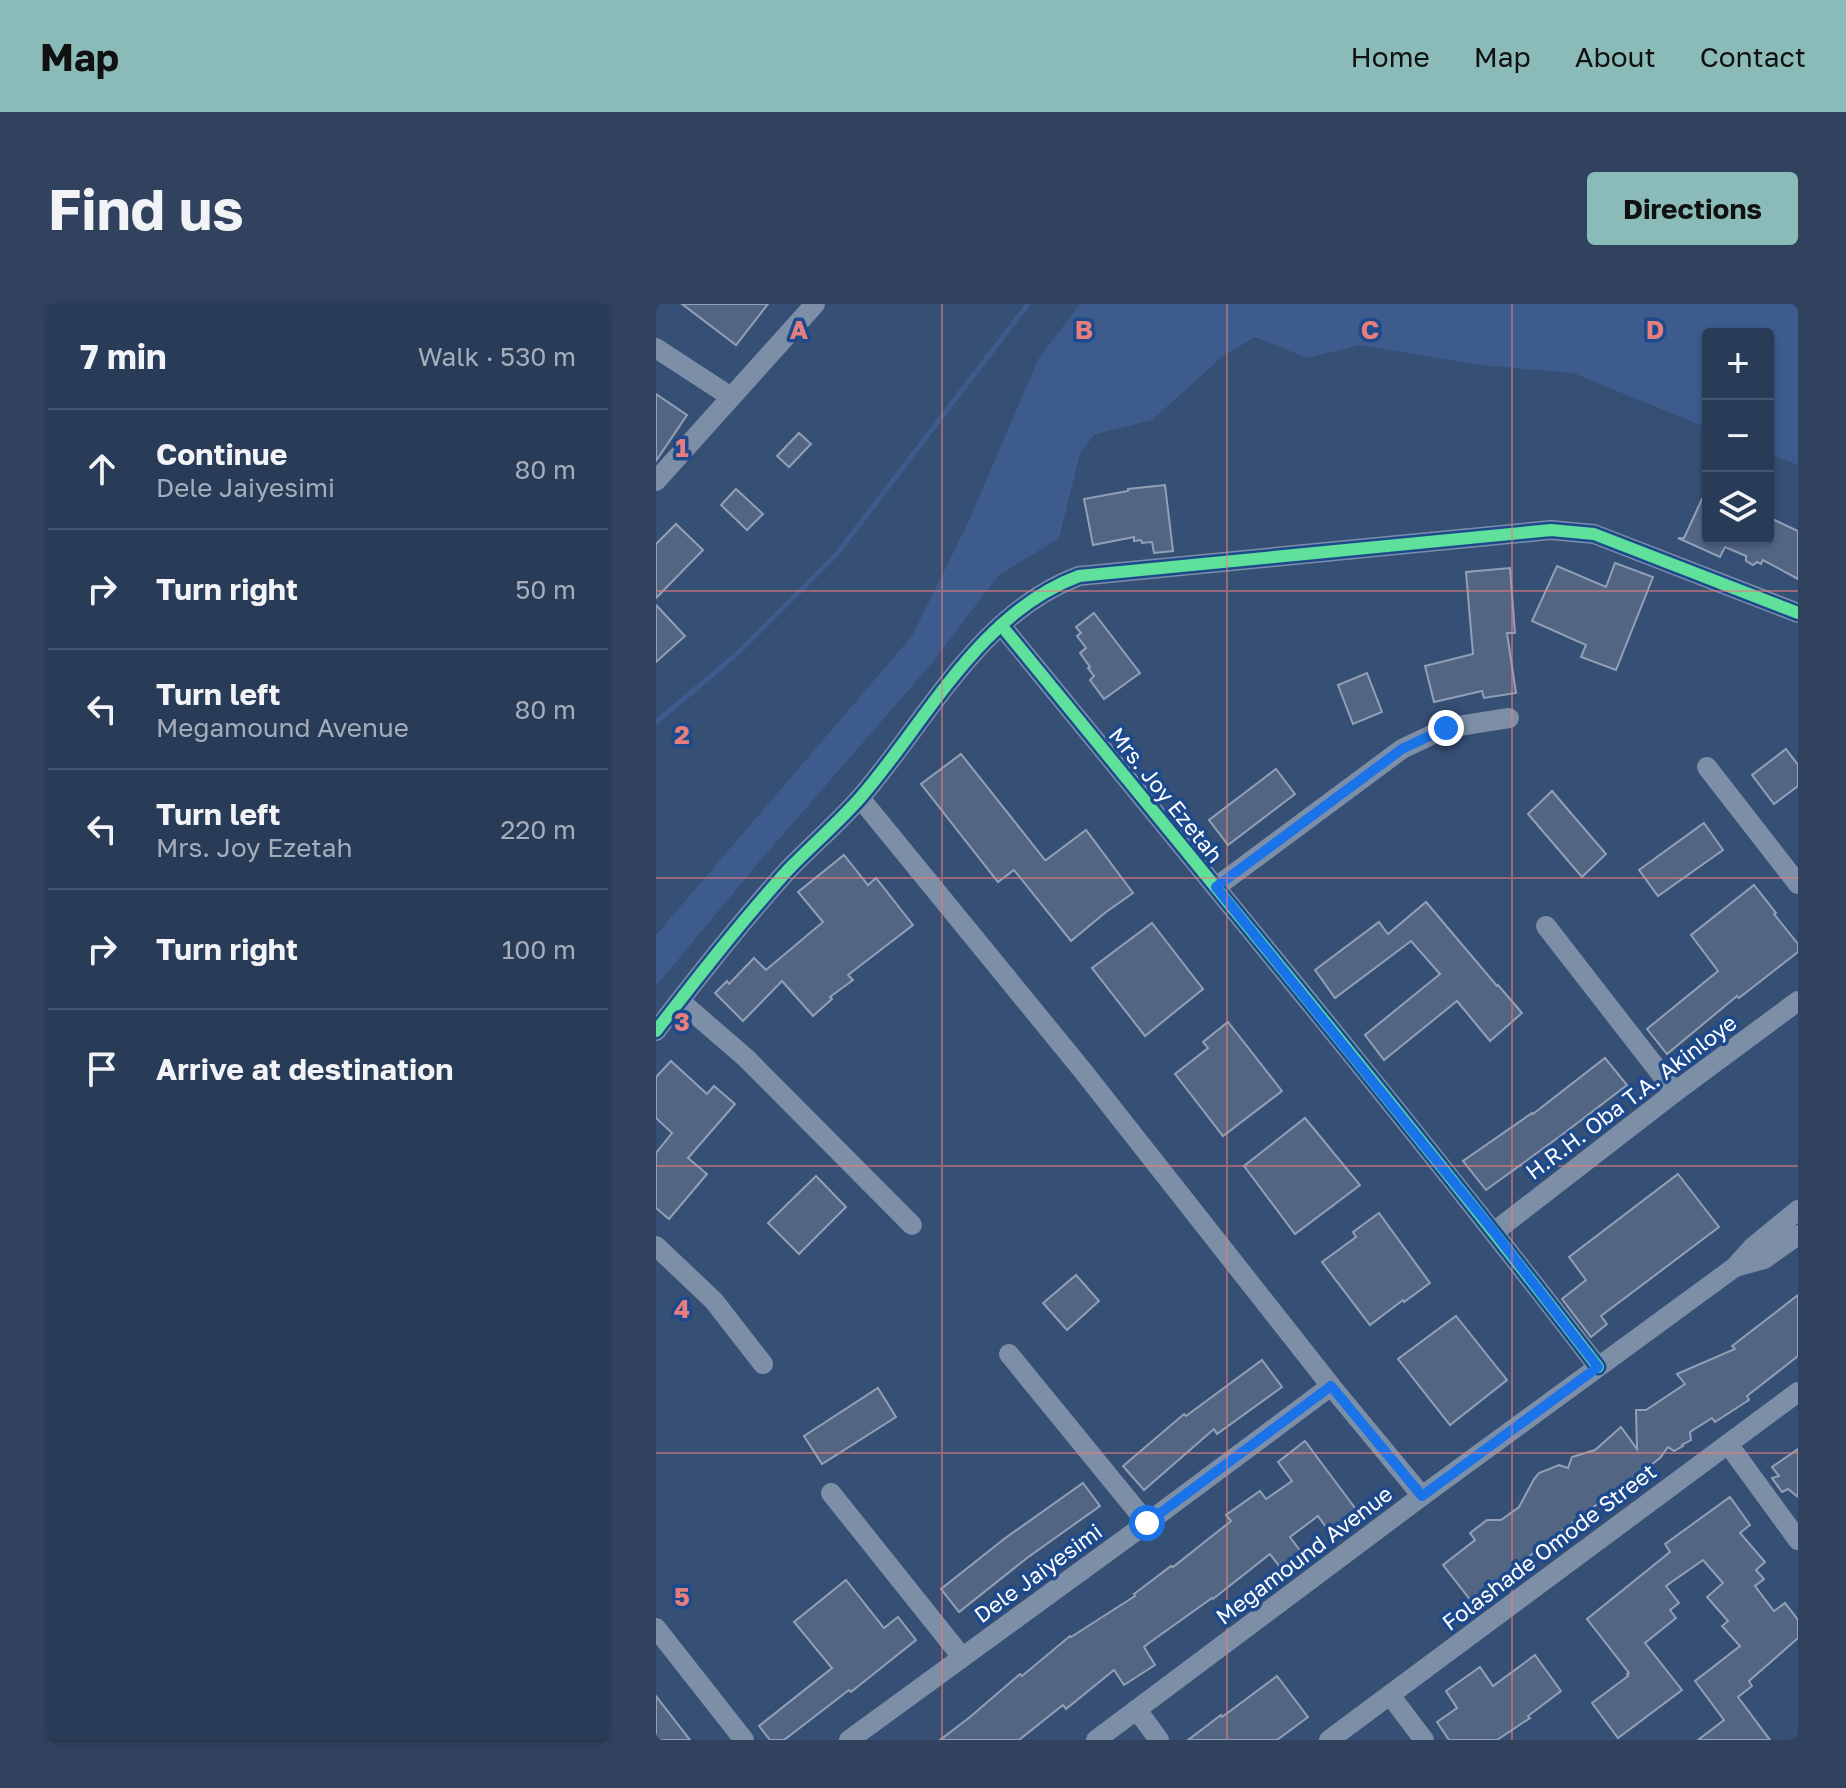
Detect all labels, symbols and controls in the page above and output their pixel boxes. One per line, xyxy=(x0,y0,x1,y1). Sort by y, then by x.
text: Map xyxy=(40,34,119,79)
text: Home xyxy=(1351,40,1430,73)
text: Map xyxy=(1474,40,1531,73)
text: About xyxy=(1575,40,1656,73)
text: Contact xyxy=(1700,40,1806,73)
button: Directions xyxy=(1587,172,1798,245)
text: Find us xyxy=(48,175,244,242)
text: A xyxy=(790,314,809,345)
text: B xyxy=(1075,314,1093,345)
text: C xyxy=(1361,314,1379,345)
text: D xyxy=(1646,314,1664,345)
map controls xyxy=(1702,328,1774,544)
button: + xyxy=(1702,328,1774,400)
text: 7 min xyxy=(80,336,167,376)
text: Walk · 530 m xyxy=(418,341,576,372)
button: − xyxy=(1702,400,1774,472)
text: 1 xyxy=(675,432,689,463)
text: Continue xyxy=(156,436,287,472)
icon: ahead xyxy=(80,447,124,491)
text: 80 m xyxy=(515,454,576,485)
text: Dele Jaiyesimi xyxy=(156,472,335,503)
button: layers xyxy=(1702,472,1774,544)
icon: right xyxy=(80,567,124,611)
text: Turn right xyxy=(156,571,298,607)
text: 50 m xyxy=(515,574,576,605)
text: Turn left xyxy=(156,676,281,712)
icon: left xyxy=(80,687,124,731)
text: 80 m xyxy=(515,694,576,725)
route end xyxy=(1428,710,1464,746)
text: Megamound Avenue xyxy=(156,712,409,743)
text: 2 xyxy=(674,719,690,750)
street label: Mrs. Joy Ezetah xyxy=(1104,722,1229,868)
text: Turn left xyxy=(156,796,281,832)
icon: left xyxy=(80,807,124,851)
text: 220 m xyxy=(500,814,576,845)
text: Mrs. Joy Ezetah xyxy=(156,832,352,863)
icon: right xyxy=(80,927,124,971)
text: Turn right xyxy=(156,931,298,967)
text: 100 m xyxy=(502,934,576,965)
text: 3 xyxy=(674,1006,690,1037)
street label: H.R.H. Oba T.A. Akinloye xyxy=(1520,1008,1742,1185)
icon: arrive xyxy=(80,1047,124,1091)
text: Arrive at destination xyxy=(156,1051,453,1087)
text: 4 xyxy=(674,1293,690,1324)
street label: Folashade Omode Street xyxy=(1436,1457,1661,1636)
street label: Megamound Avenue xyxy=(1210,1479,1397,1630)
route start xyxy=(1129,1505,1165,1541)
street label: Dele Jaiyesimi xyxy=(969,1517,1107,1628)
text: 5 xyxy=(674,1581,690,1612)

